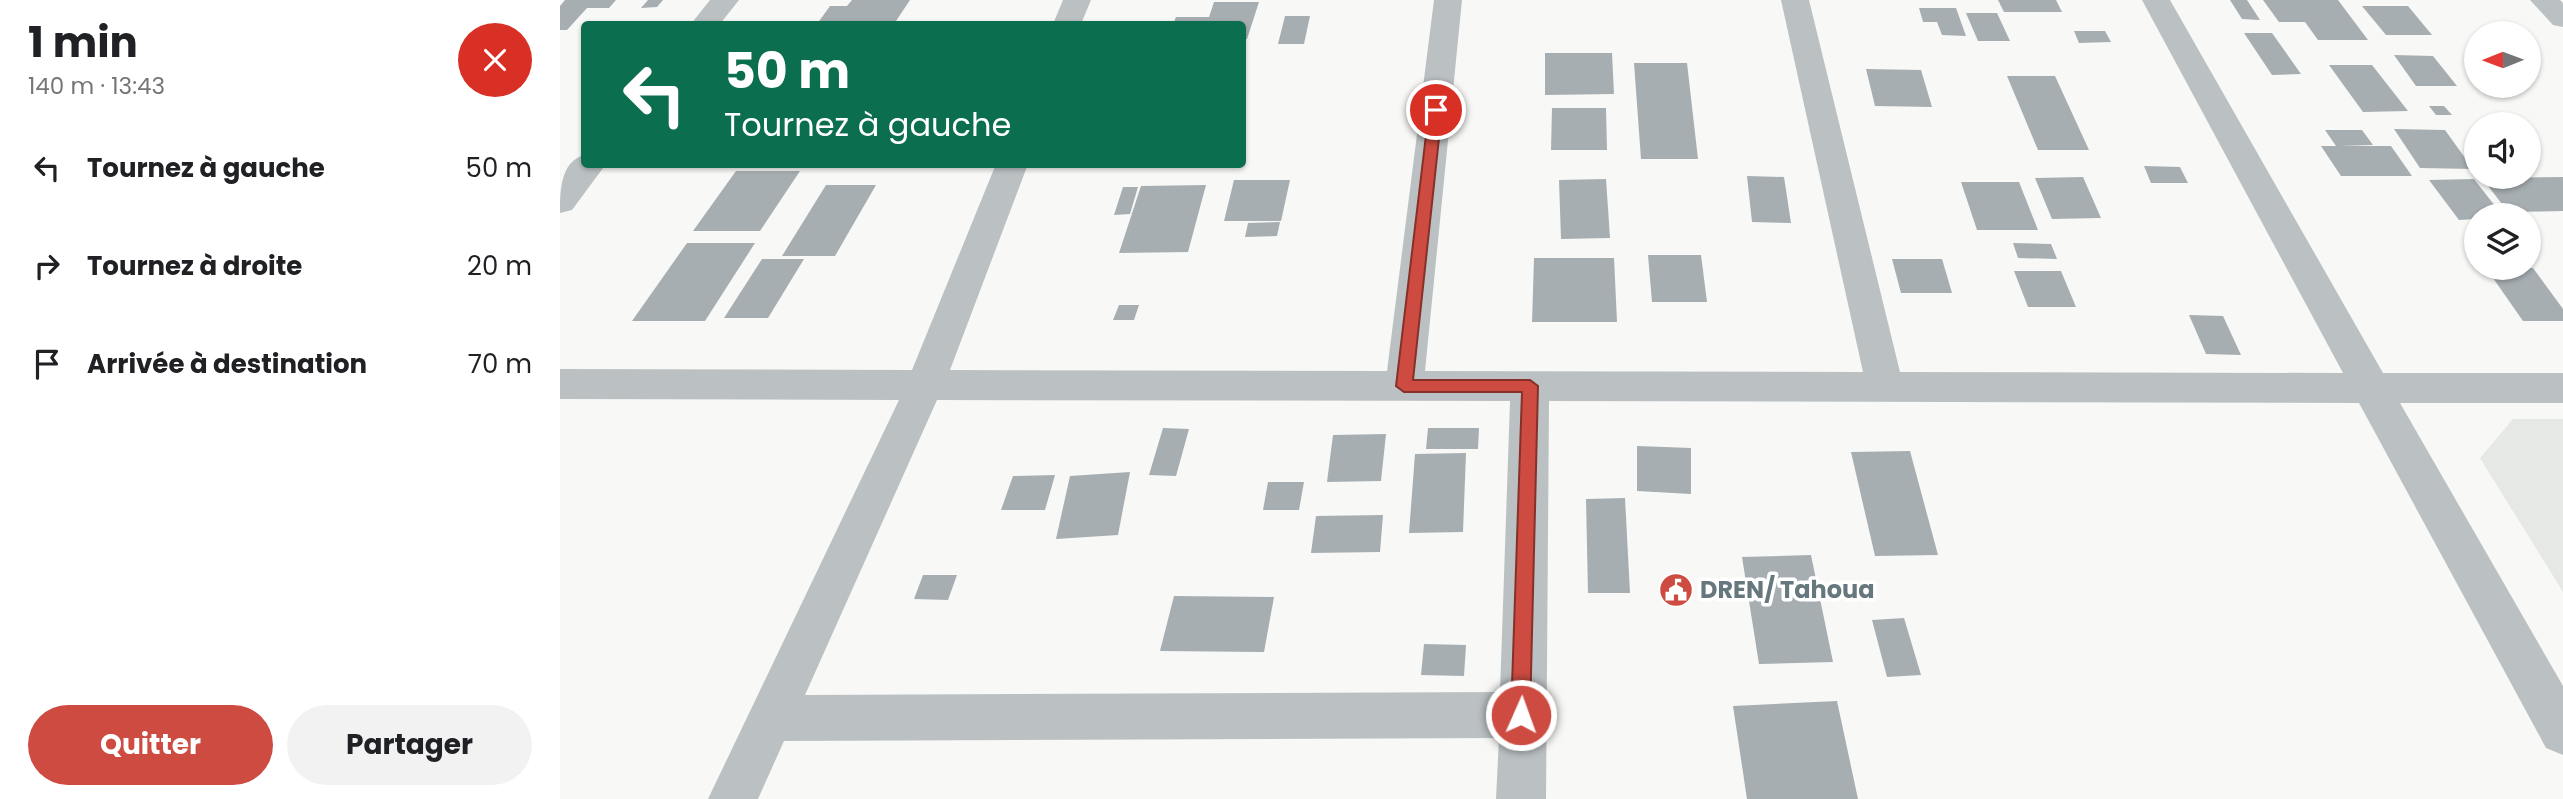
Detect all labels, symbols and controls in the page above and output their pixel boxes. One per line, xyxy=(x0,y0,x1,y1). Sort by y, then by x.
text: 1 min xyxy=(28,13,138,72)
north arrow xyxy=(2464,21,2541,98)
map controls xyxy=(2464,21,2541,280)
button: close xyxy=(458,23,532,97)
text: 50 m xyxy=(724,37,850,105)
icon: left xyxy=(609,49,700,140)
text: 140 m · 13:43 xyxy=(28,70,165,102)
pin xyxy=(1406,80,1466,140)
icon: arrive xyxy=(1417,91,1455,129)
text: Tournez à gauche xyxy=(724,102,1011,147)
button: sound xyxy=(2464,112,2541,189)
icon: left xyxy=(28,149,66,187)
text: Tournez à gauche xyxy=(87,150,325,186)
text: 50 m xyxy=(466,150,532,186)
button: layers xyxy=(2464,203,2541,280)
icon: right xyxy=(28,247,66,285)
text: Tournez à droite xyxy=(87,248,302,284)
text: 20 m xyxy=(467,248,532,284)
icon: arrive xyxy=(28,345,66,383)
text: Arrivée à destination xyxy=(87,346,367,382)
text: 70 m xyxy=(468,346,532,382)
public building icon: DREN/ Tahoua xyxy=(1657,571,1695,609)
place label: DREN/ Tahoua xyxy=(1700,573,1875,606)
position arrow xyxy=(1484,678,1558,752)
button: Quitter xyxy=(28,705,273,785)
button: Partager xyxy=(287,705,532,785)

